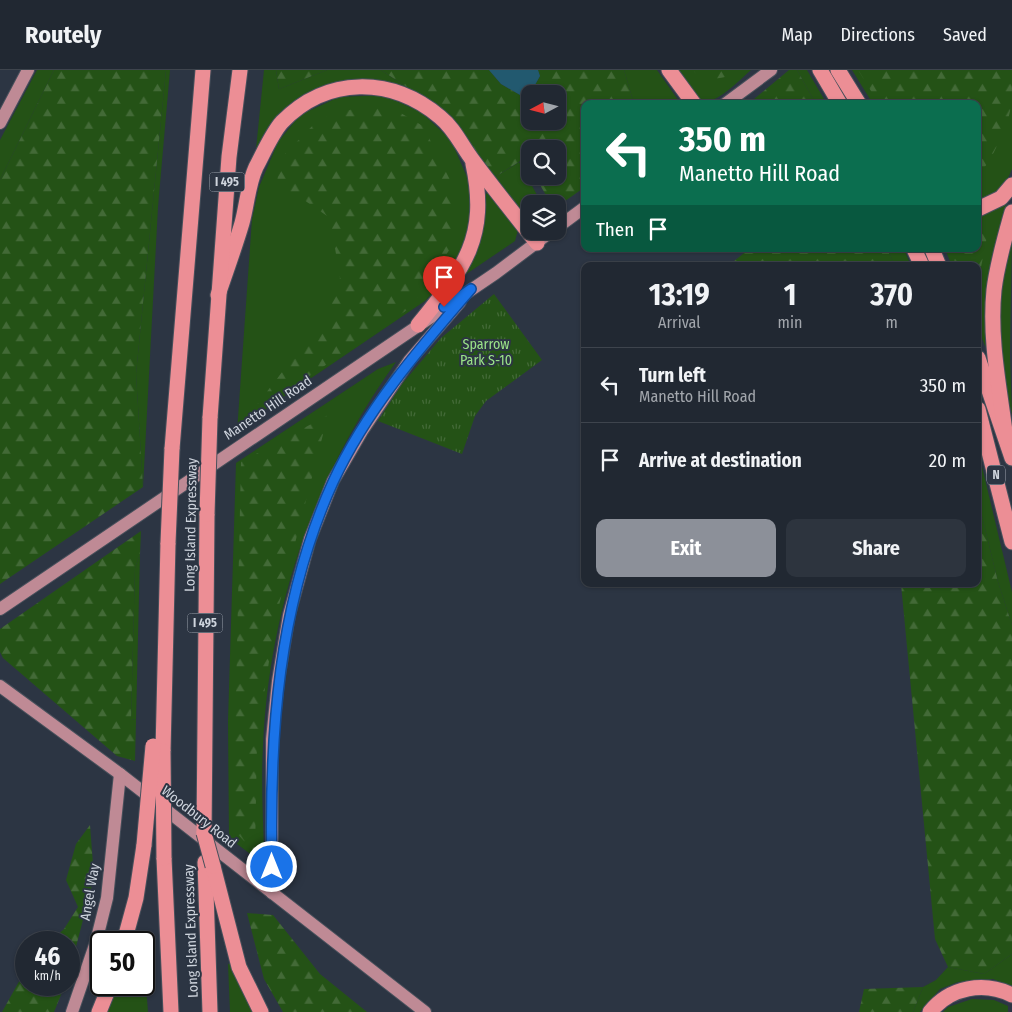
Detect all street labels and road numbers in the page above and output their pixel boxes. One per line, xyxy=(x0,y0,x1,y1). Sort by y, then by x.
road number: I 495 xyxy=(210,172,244,191)
street label: Manetto Hill Road xyxy=(221,372,315,444)
street label: Long Island Expressway xyxy=(181,457,201,592)
road number: N xyxy=(987,466,1005,484)
road number: I 495 xyxy=(188,614,222,632)
street label: Woodbury Road xyxy=(158,782,240,852)
street label: Angel Way xyxy=(77,861,104,922)
street label: Long Island Expressway xyxy=(180,863,202,998)

